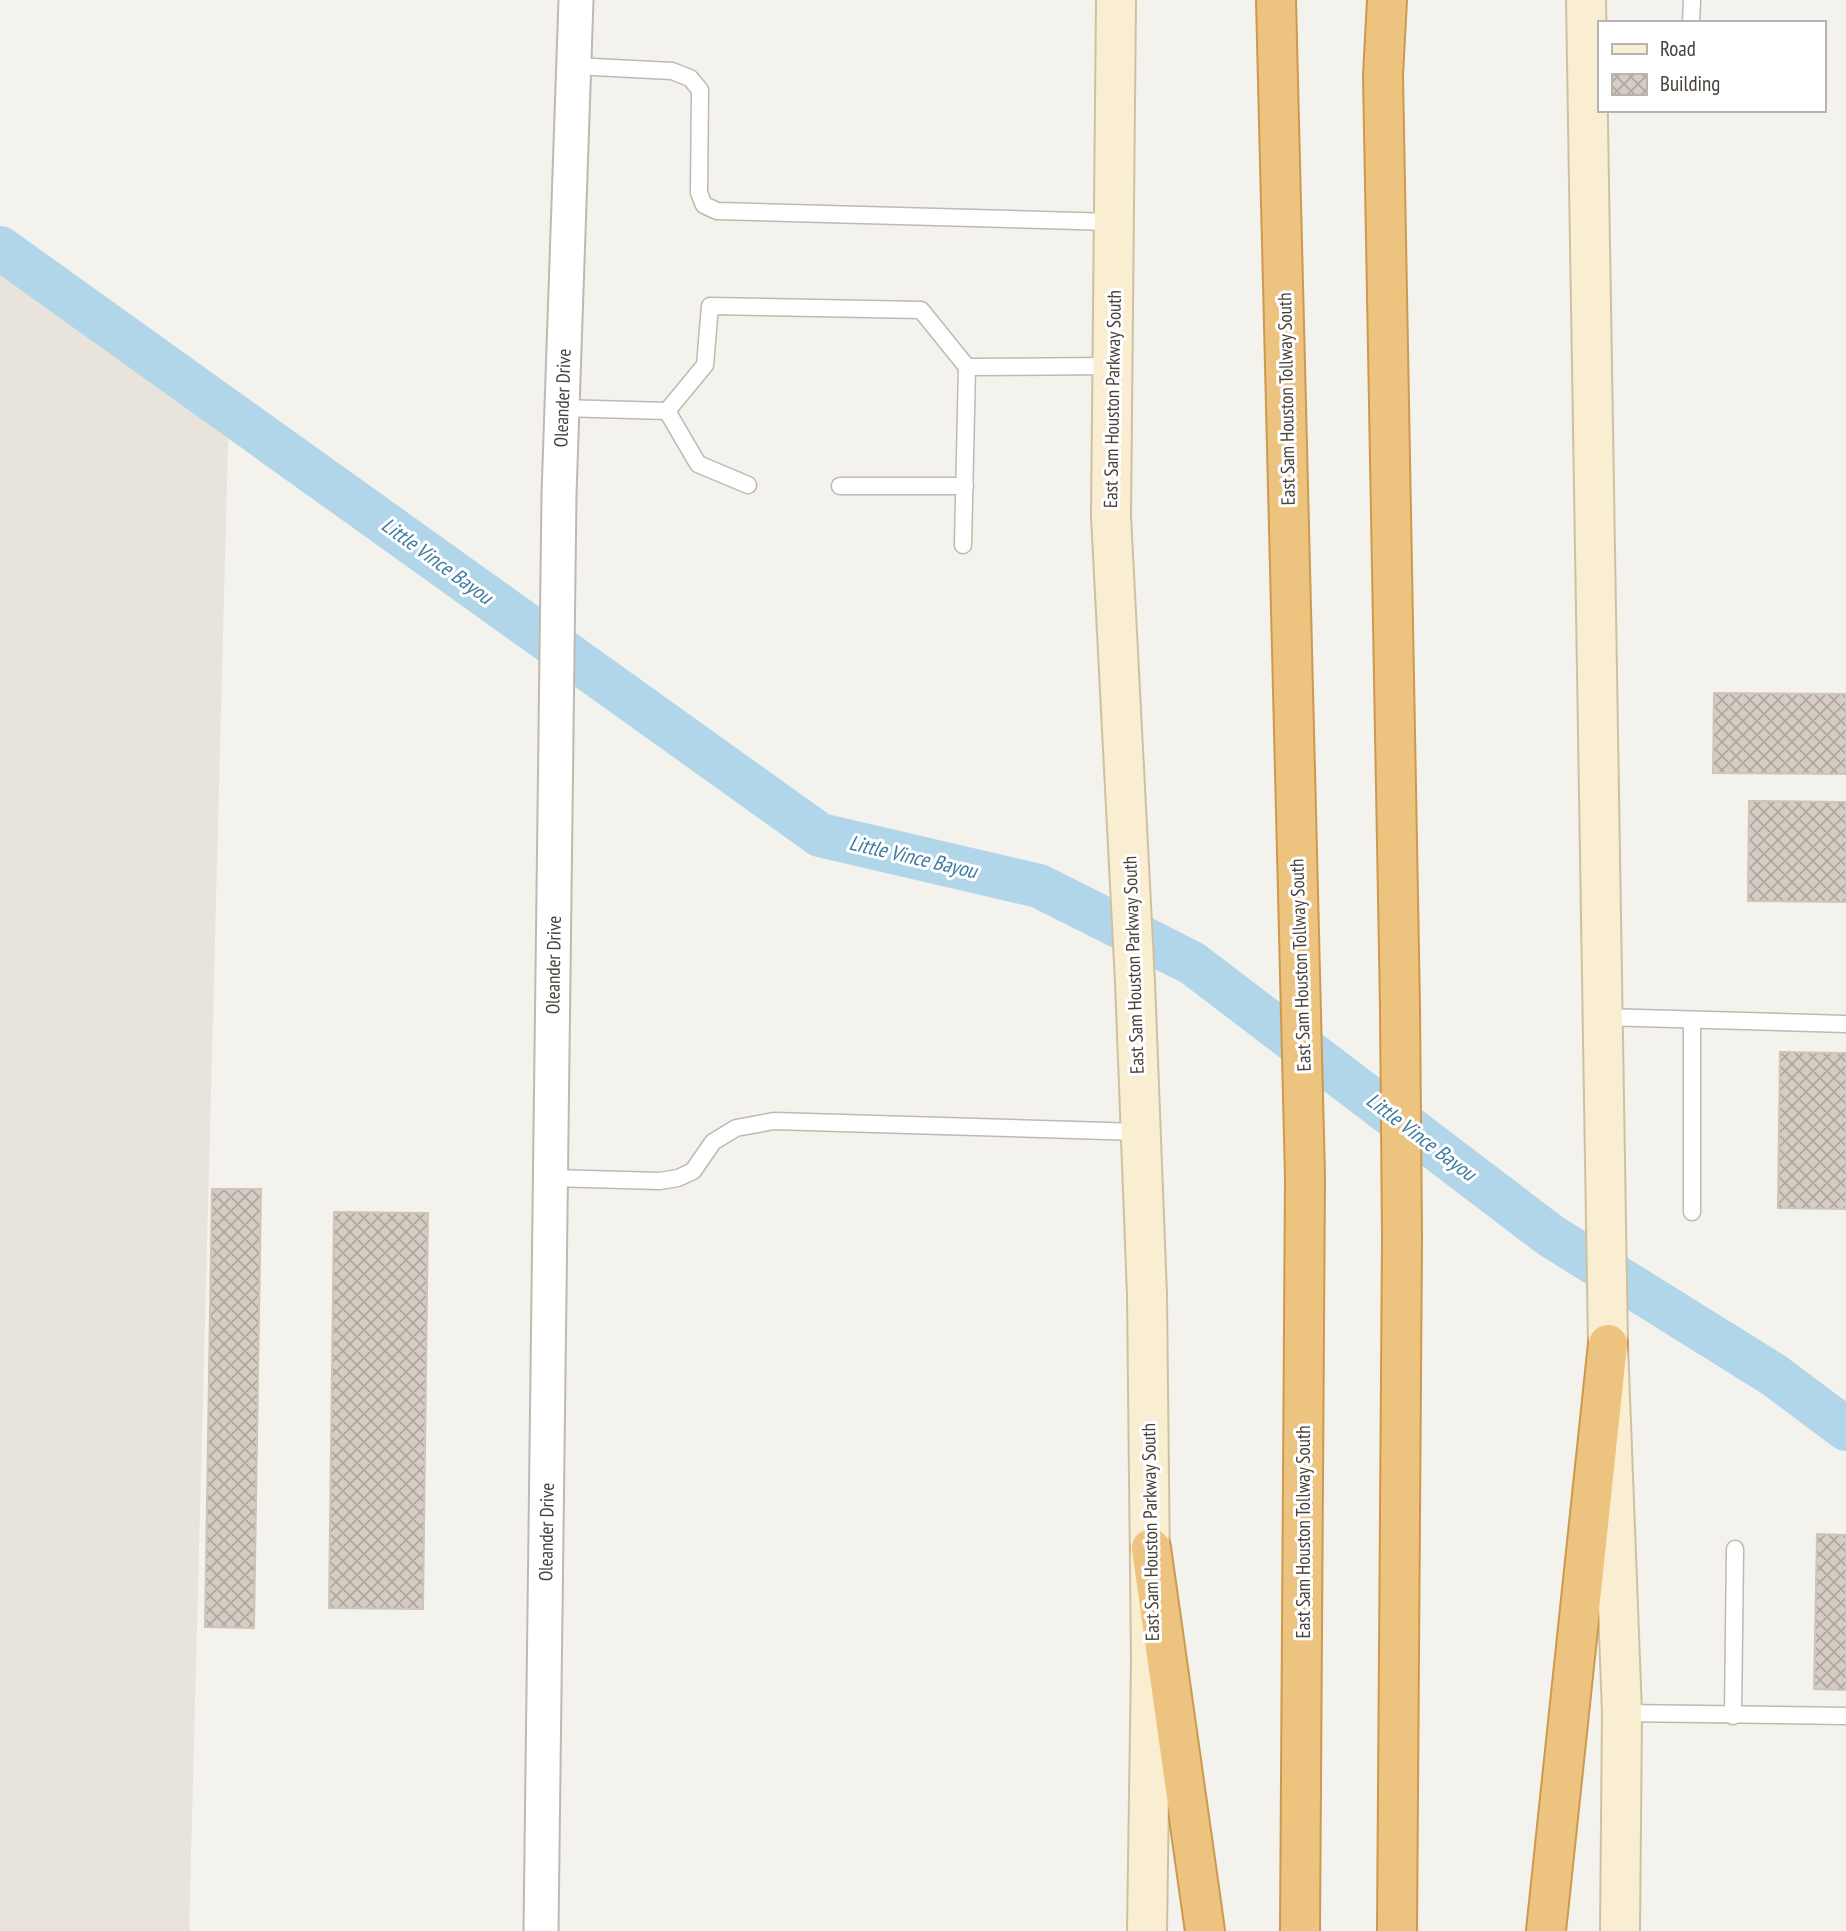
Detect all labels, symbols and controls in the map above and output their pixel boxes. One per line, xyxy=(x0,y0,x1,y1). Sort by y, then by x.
legend xyxy=(1598,21,1825,112)
text: Road xyxy=(1660,35,1696,62)
text: Building xyxy=(1660,70,1720,97)
street label: East Sam Houston Parkway South xyxy=(1098,290,1126,508)
street label: East Sam Houston Tollway South xyxy=(1272,292,1300,506)
street label: Oleander Drive xyxy=(548,348,576,448)
water label: Little Vince Bayou xyxy=(377,511,500,611)
water label: Little Vince Bayou xyxy=(847,829,982,885)
street label: East Sam Houston Parkway South xyxy=(1117,856,1149,1074)
street label: East Sam Houston Tollway South xyxy=(1284,858,1316,1072)
street label: Oleander Drive xyxy=(540,915,566,1014)
water label: Little Vince Bayou xyxy=(1361,1087,1483,1188)
street label: East Sam Houston Parkway South xyxy=(1136,1423,1164,1641)
street label: East Sam Houston Tollway South xyxy=(1291,1426,1315,1638)
street label: Oleander Drive xyxy=(533,1482,559,1581)

